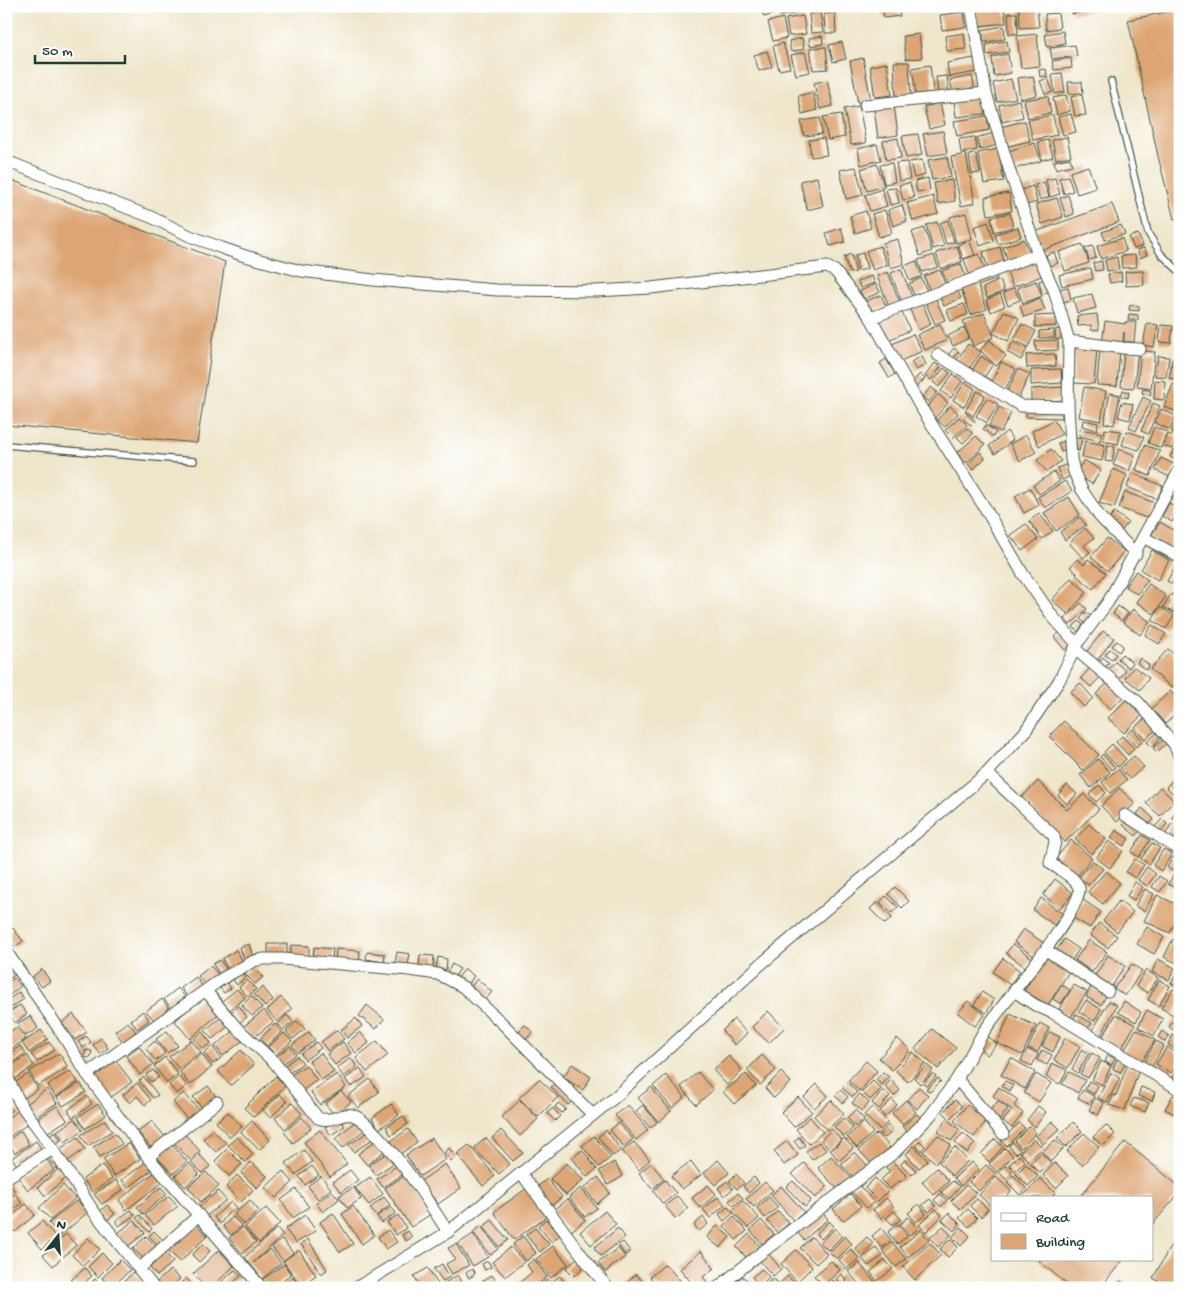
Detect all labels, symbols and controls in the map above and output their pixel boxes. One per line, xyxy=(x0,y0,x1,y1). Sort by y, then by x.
scale bar xyxy=(35,32,125,64)
text: 50 m xyxy=(42,43,73,61)
legend xyxy=(991,1196,1154,1262)
text: Road xyxy=(1036,1210,1070,1228)
north arrow xyxy=(32,1212,82,1262)
text: N xyxy=(54,1216,68,1235)
text: Building xyxy=(1035,1234,1085,1252)

